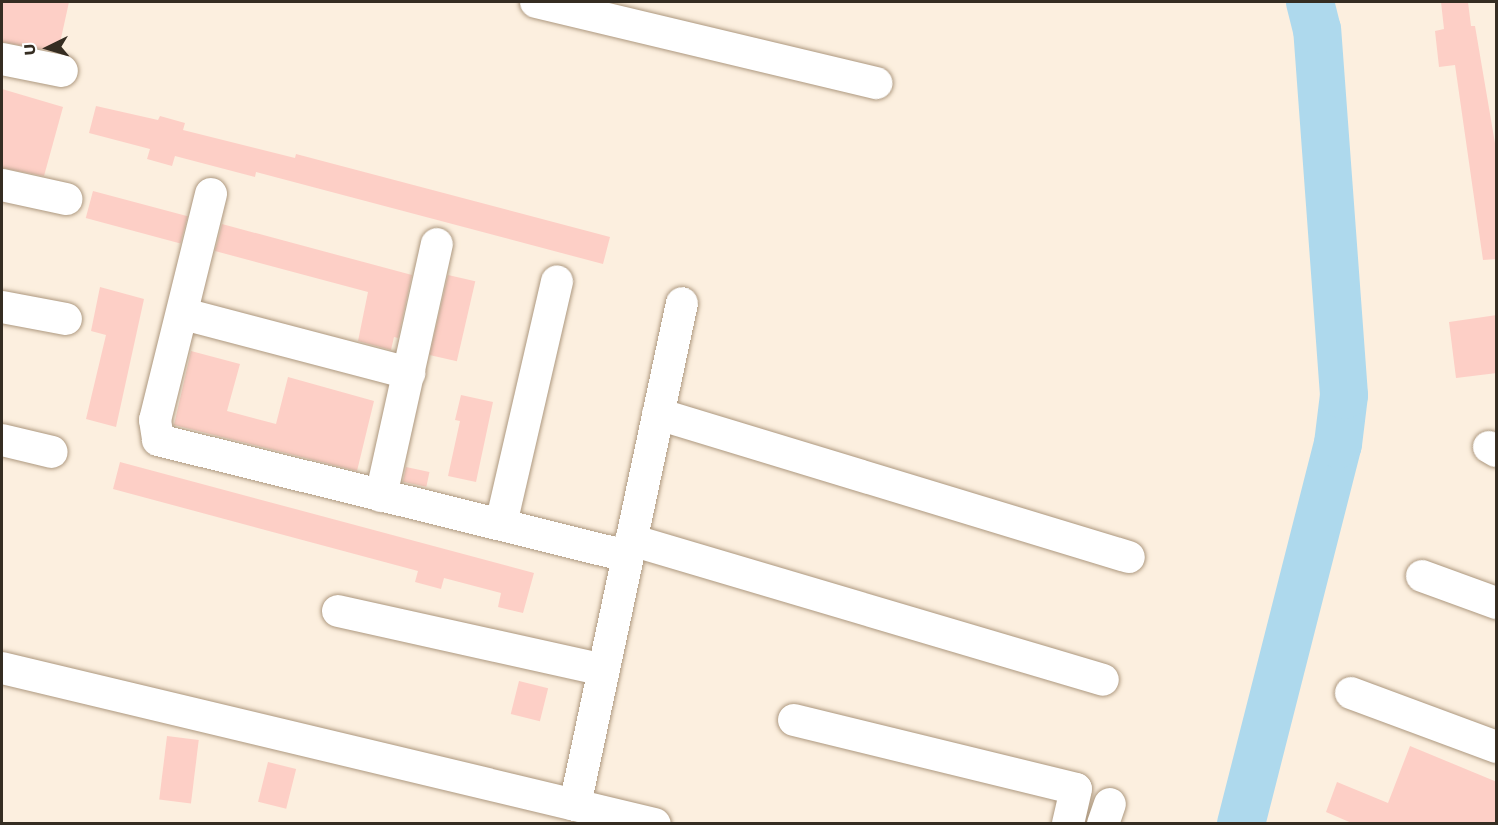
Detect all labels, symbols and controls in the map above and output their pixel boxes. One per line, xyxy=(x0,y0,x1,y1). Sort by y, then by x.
north arrow xyxy=(18,18,78,78)
text: U xyxy=(20,43,40,56)

